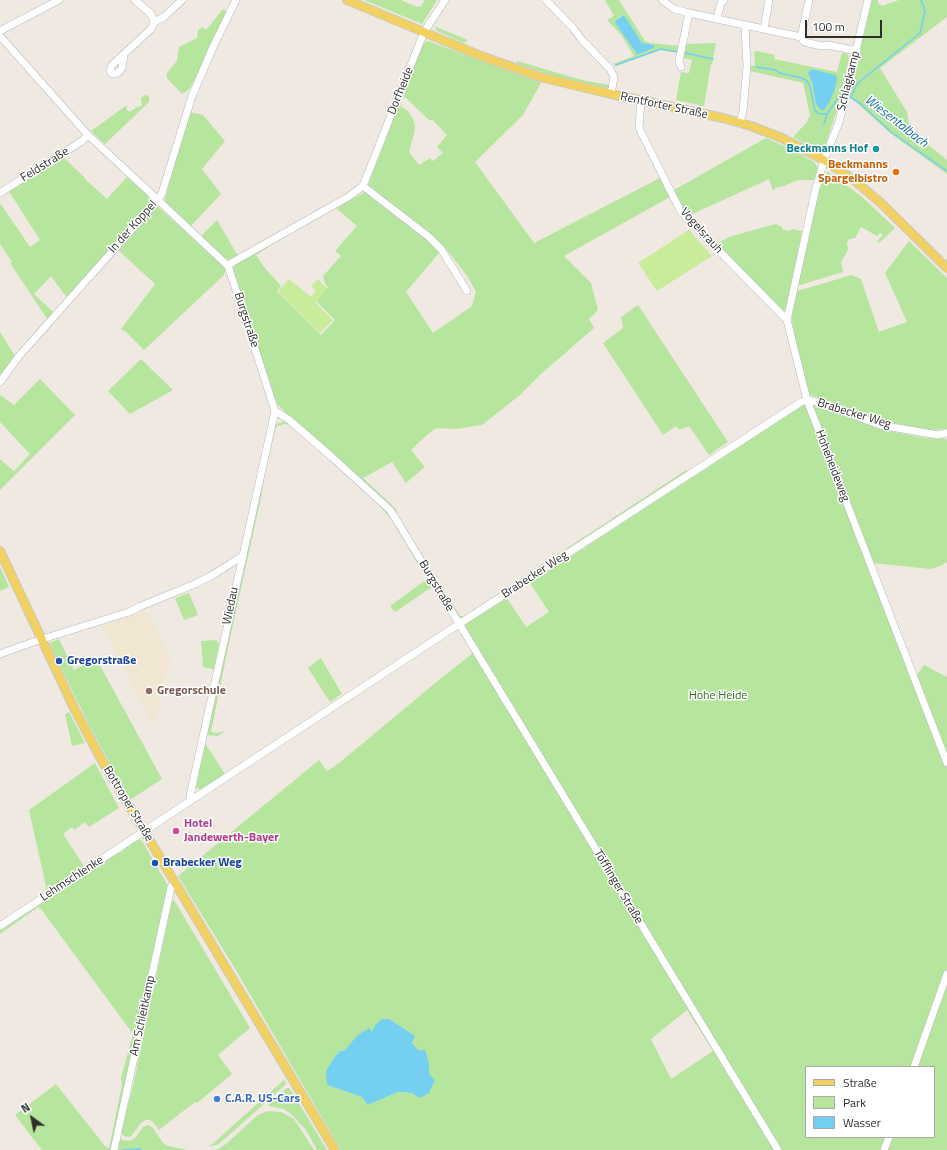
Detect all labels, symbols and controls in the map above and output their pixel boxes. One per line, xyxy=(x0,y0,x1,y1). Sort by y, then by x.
scale bar xyxy=(807,12,884,38)
text: 100 m xyxy=(812,17,845,36)
street label: Schlagkamp xyxy=(835,50,863,112)
street label: Dorfheide xyxy=(385,65,417,117)
street label: Rentforter Straße xyxy=(619,90,709,122)
water label: Wiesentalbach xyxy=(861,93,931,151)
place label: Beckmanns Hof xyxy=(787,142,868,156)
marker: Beckmanns Hof xyxy=(871,144,881,154)
street label: Feldstraße xyxy=(18,145,72,185)
place label: Beckmanns Spargelbistro xyxy=(818,158,888,186)
marker: Beckmanns Spargelbistro xyxy=(891,167,901,177)
street label: In der Koppel xyxy=(106,198,160,256)
street label: Vogelsrauh xyxy=(677,205,725,257)
street label: Burgstraße xyxy=(230,291,262,349)
street label: Brabecker Weg xyxy=(815,396,893,432)
street label: Hoheheideweg xyxy=(812,428,852,504)
street label: Brabecker Weg xyxy=(499,548,571,602)
street label: Burgstraße xyxy=(415,558,457,614)
street label: Wiedau xyxy=(220,586,242,626)
place label: Gregorstraße xyxy=(67,654,136,668)
marker: Gregorstraße xyxy=(54,656,64,666)
place label: Gregorschule xyxy=(157,684,226,698)
marker: Gregorschule xyxy=(144,686,154,696)
park label: Hohe Heide xyxy=(689,689,747,703)
street label: Bottroper Straße xyxy=(100,764,156,844)
place label: Hotel Jandewerth-Bayer xyxy=(184,817,279,845)
marker: Hotel Jandewerth-Bayer xyxy=(171,826,181,836)
street label: Töfflinger Straße xyxy=(590,847,646,927)
street label: Lehmschlenke xyxy=(38,853,106,905)
place label: Brabecker Weg xyxy=(163,856,242,870)
marker: Brabecker Weg xyxy=(150,858,160,868)
street label: Am Schleitkamp xyxy=(127,975,159,1057)
legend xyxy=(805,1066,935,1138)
text: Straße xyxy=(843,1073,877,1092)
place label: C.A.R. US-Cars xyxy=(225,1092,300,1106)
text: Park xyxy=(843,1093,866,1112)
marker: C.A.R. US-Cars xyxy=(212,1094,222,1104)
north arrow xyxy=(12,1098,52,1138)
text: N xyxy=(18,1099,33,1117)
text: Wasser xyxy=(843,1113,881,1132)

